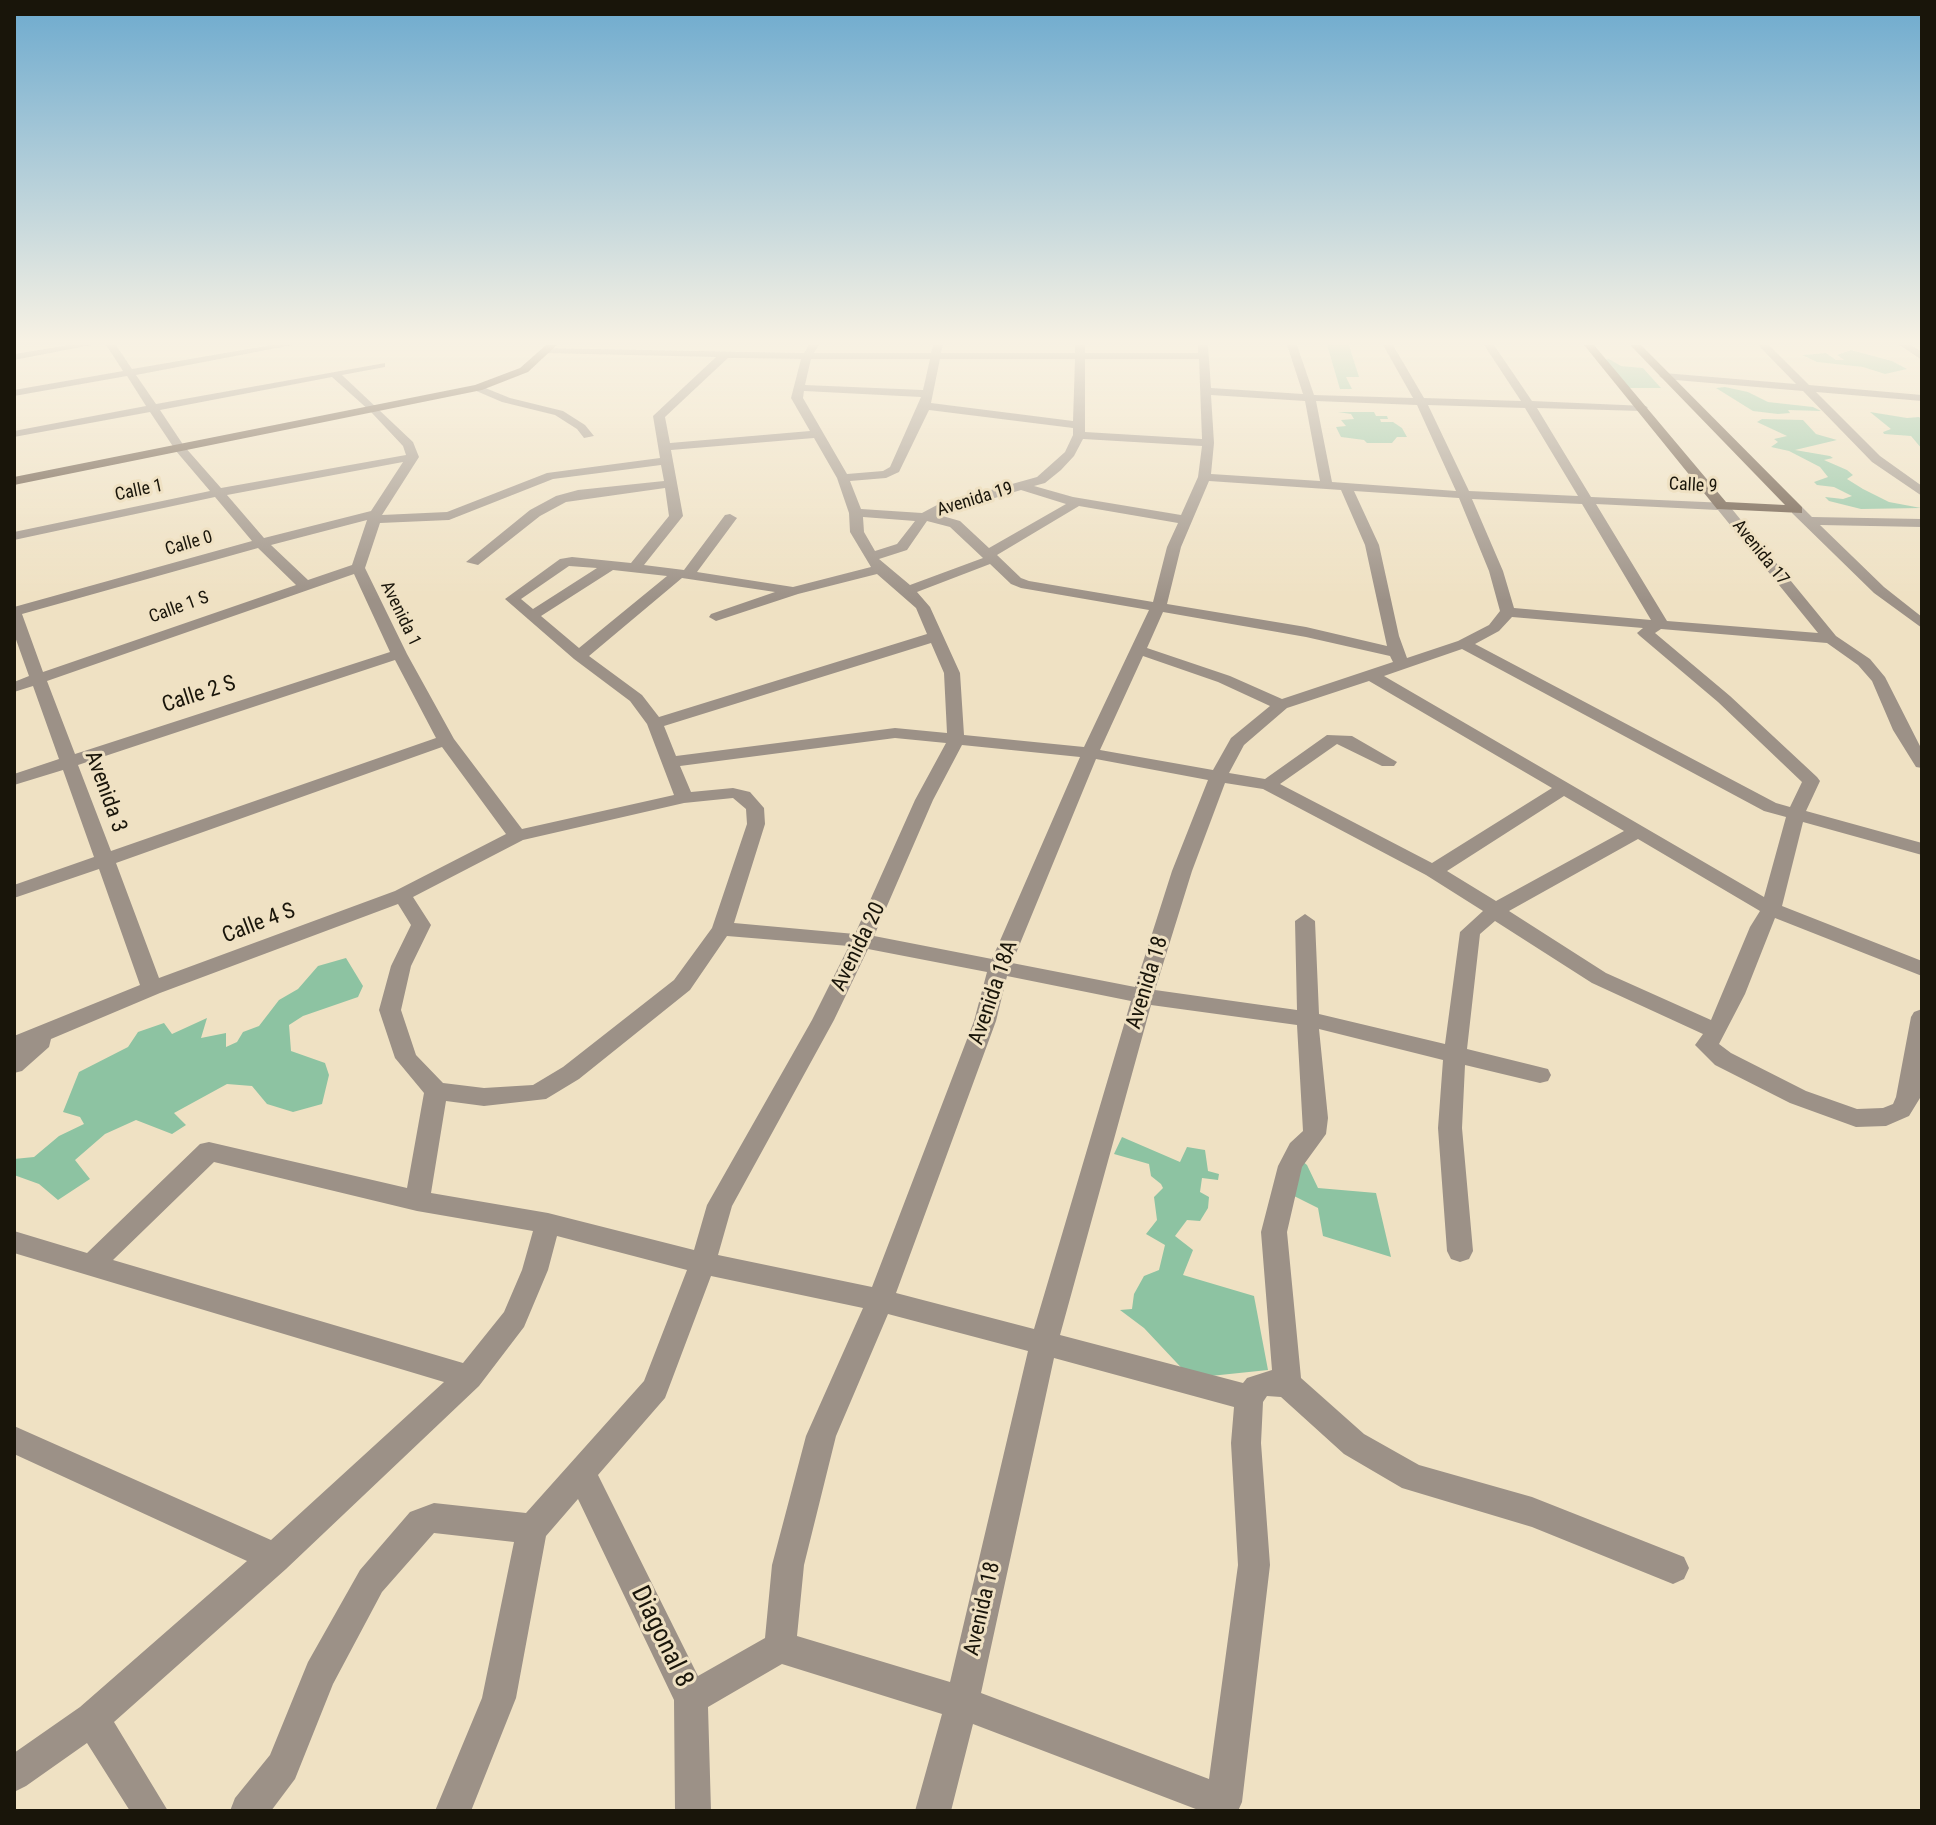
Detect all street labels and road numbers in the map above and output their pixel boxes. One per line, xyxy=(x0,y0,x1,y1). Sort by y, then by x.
street label: Calle 9 xyxy=(1668,474,1718,498)
street label: Calle 1 xyxy=(113,475,165,507)
street label: Avenida 19 xyxy=(934,478,1016,522)
street label: Avenida 17 xyxy=(1727,516,1793,590)
street label: Calle 0 xyxy=(163,527,215,561)
street label: Avenida 1 xyxy=(375,578,425,650)
street label: Calle 1 S xyxy=(146,587,212,629)
street label: Calle 2 S xyxy=(159,671,239,719)
street label: Avenida 3 xyxy=(78,748,132,836)
street label: Calle 4 S xyxy=(219,898,299,950)
street label: Avenida 20 xyxy=(826,898,892,996)
street label: Avenida 18 xyxy=(1121,933,1175,1033)
street label: Avenida 18A xyxy=(964,937,1024,1049)
street label: Avenida 18 xyxy=(959,1559,1007,1659)
street label: Diagonal 8 xyxy=(623,1581,699,1693)

